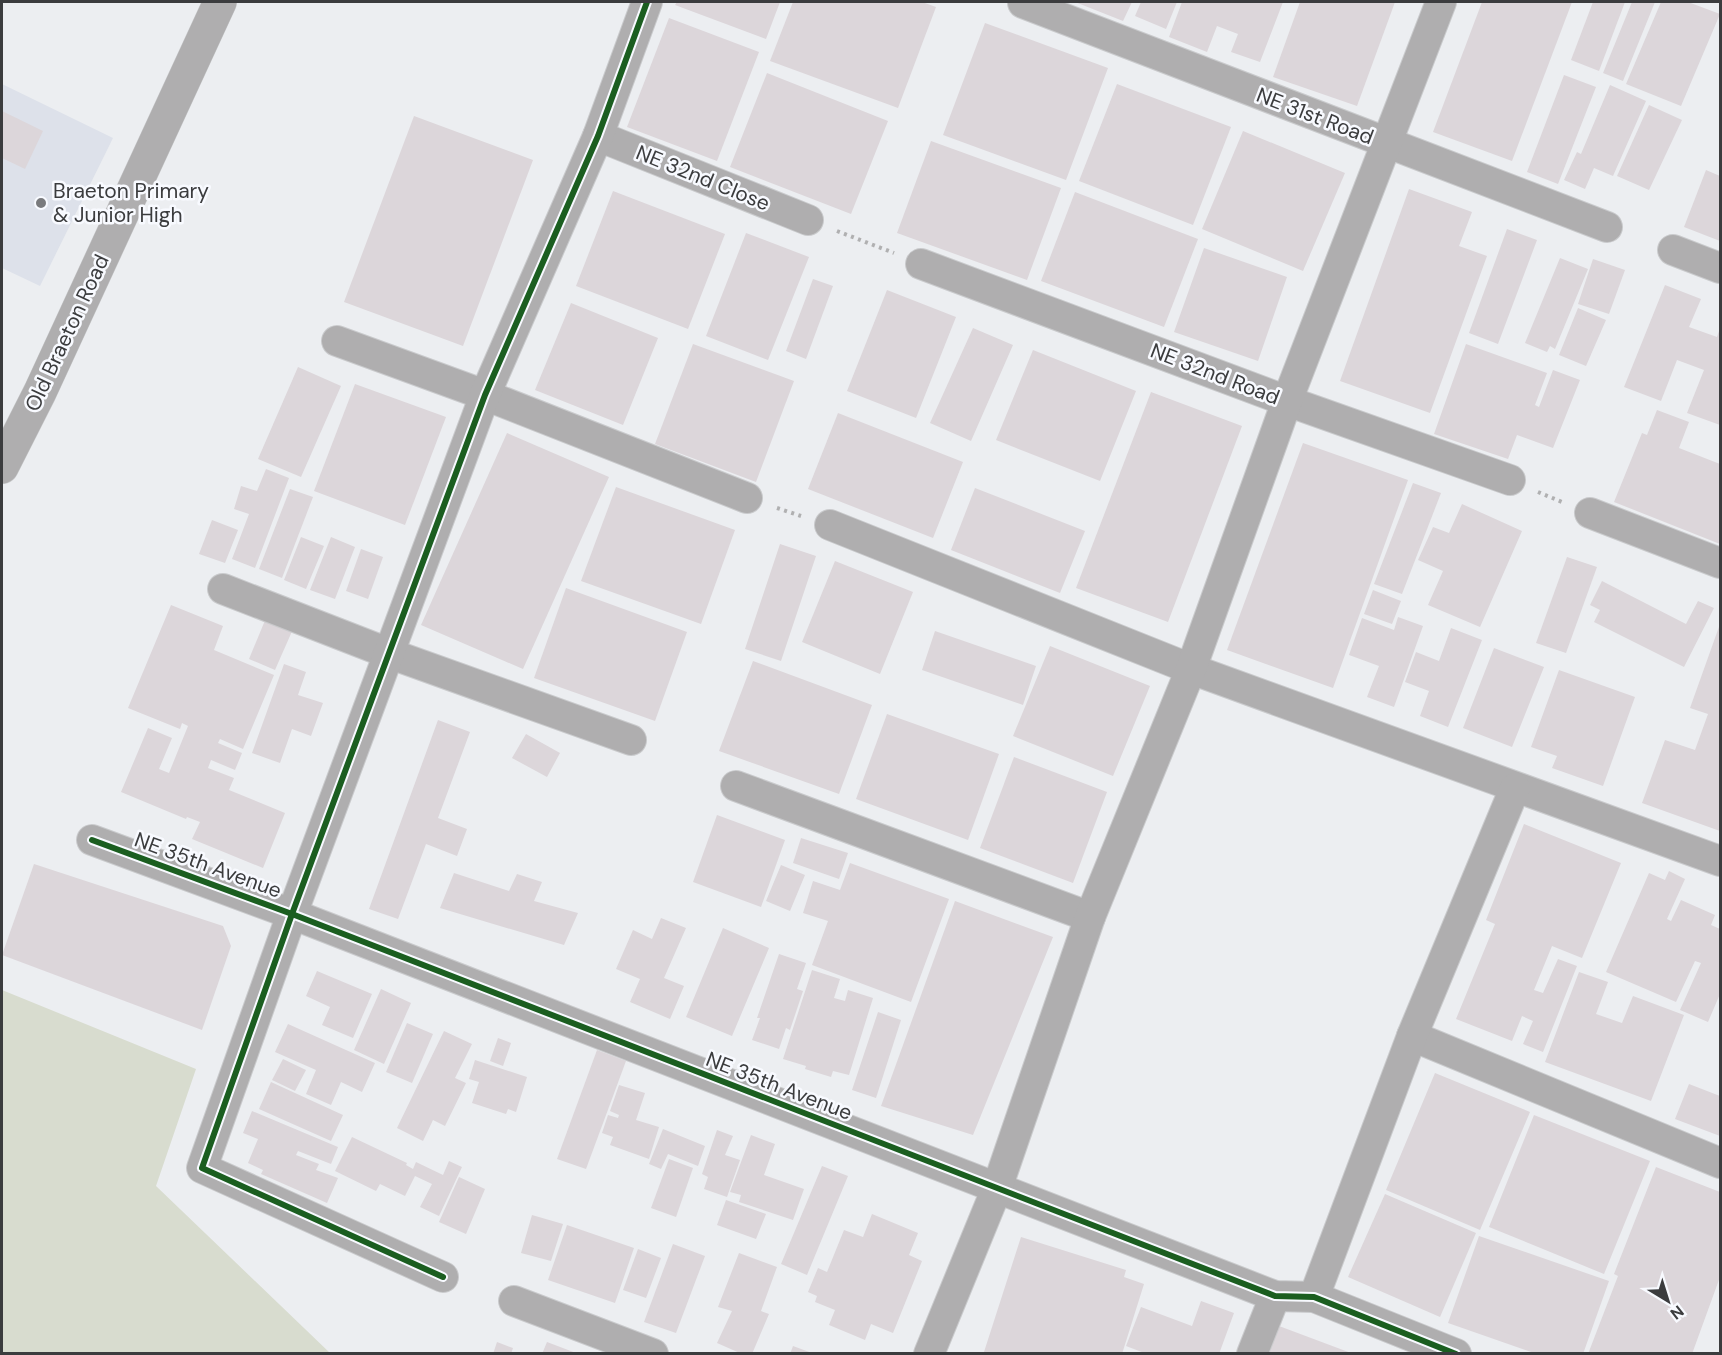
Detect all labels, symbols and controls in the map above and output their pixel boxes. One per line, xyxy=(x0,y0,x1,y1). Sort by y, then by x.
street label: NE 31st Road xyxy=(1252,81,1378,151)
street label: NE 32nd Close xyxy=(632,138,774,218)
place label: Braeton Primary & Junior High xyxy=(53,177,209,229)
marker: Braeton Primary & Junior High xyxy=(34,196,48,210)
street label: Old Braeton Road xyxy=(18,250,116,416)
street label: NE 32nd Road xyxy=(1146,337,1284,411)
street label: NE 35th Avenue xyxy=(131,825,285,905)
street label: NE 35th Avenue xyxy=(702,1045,856,1127)
north arrow xyxy=(1638,1271,1698,1331)
text: N xyxy=(1666,1301,1688,1324)

